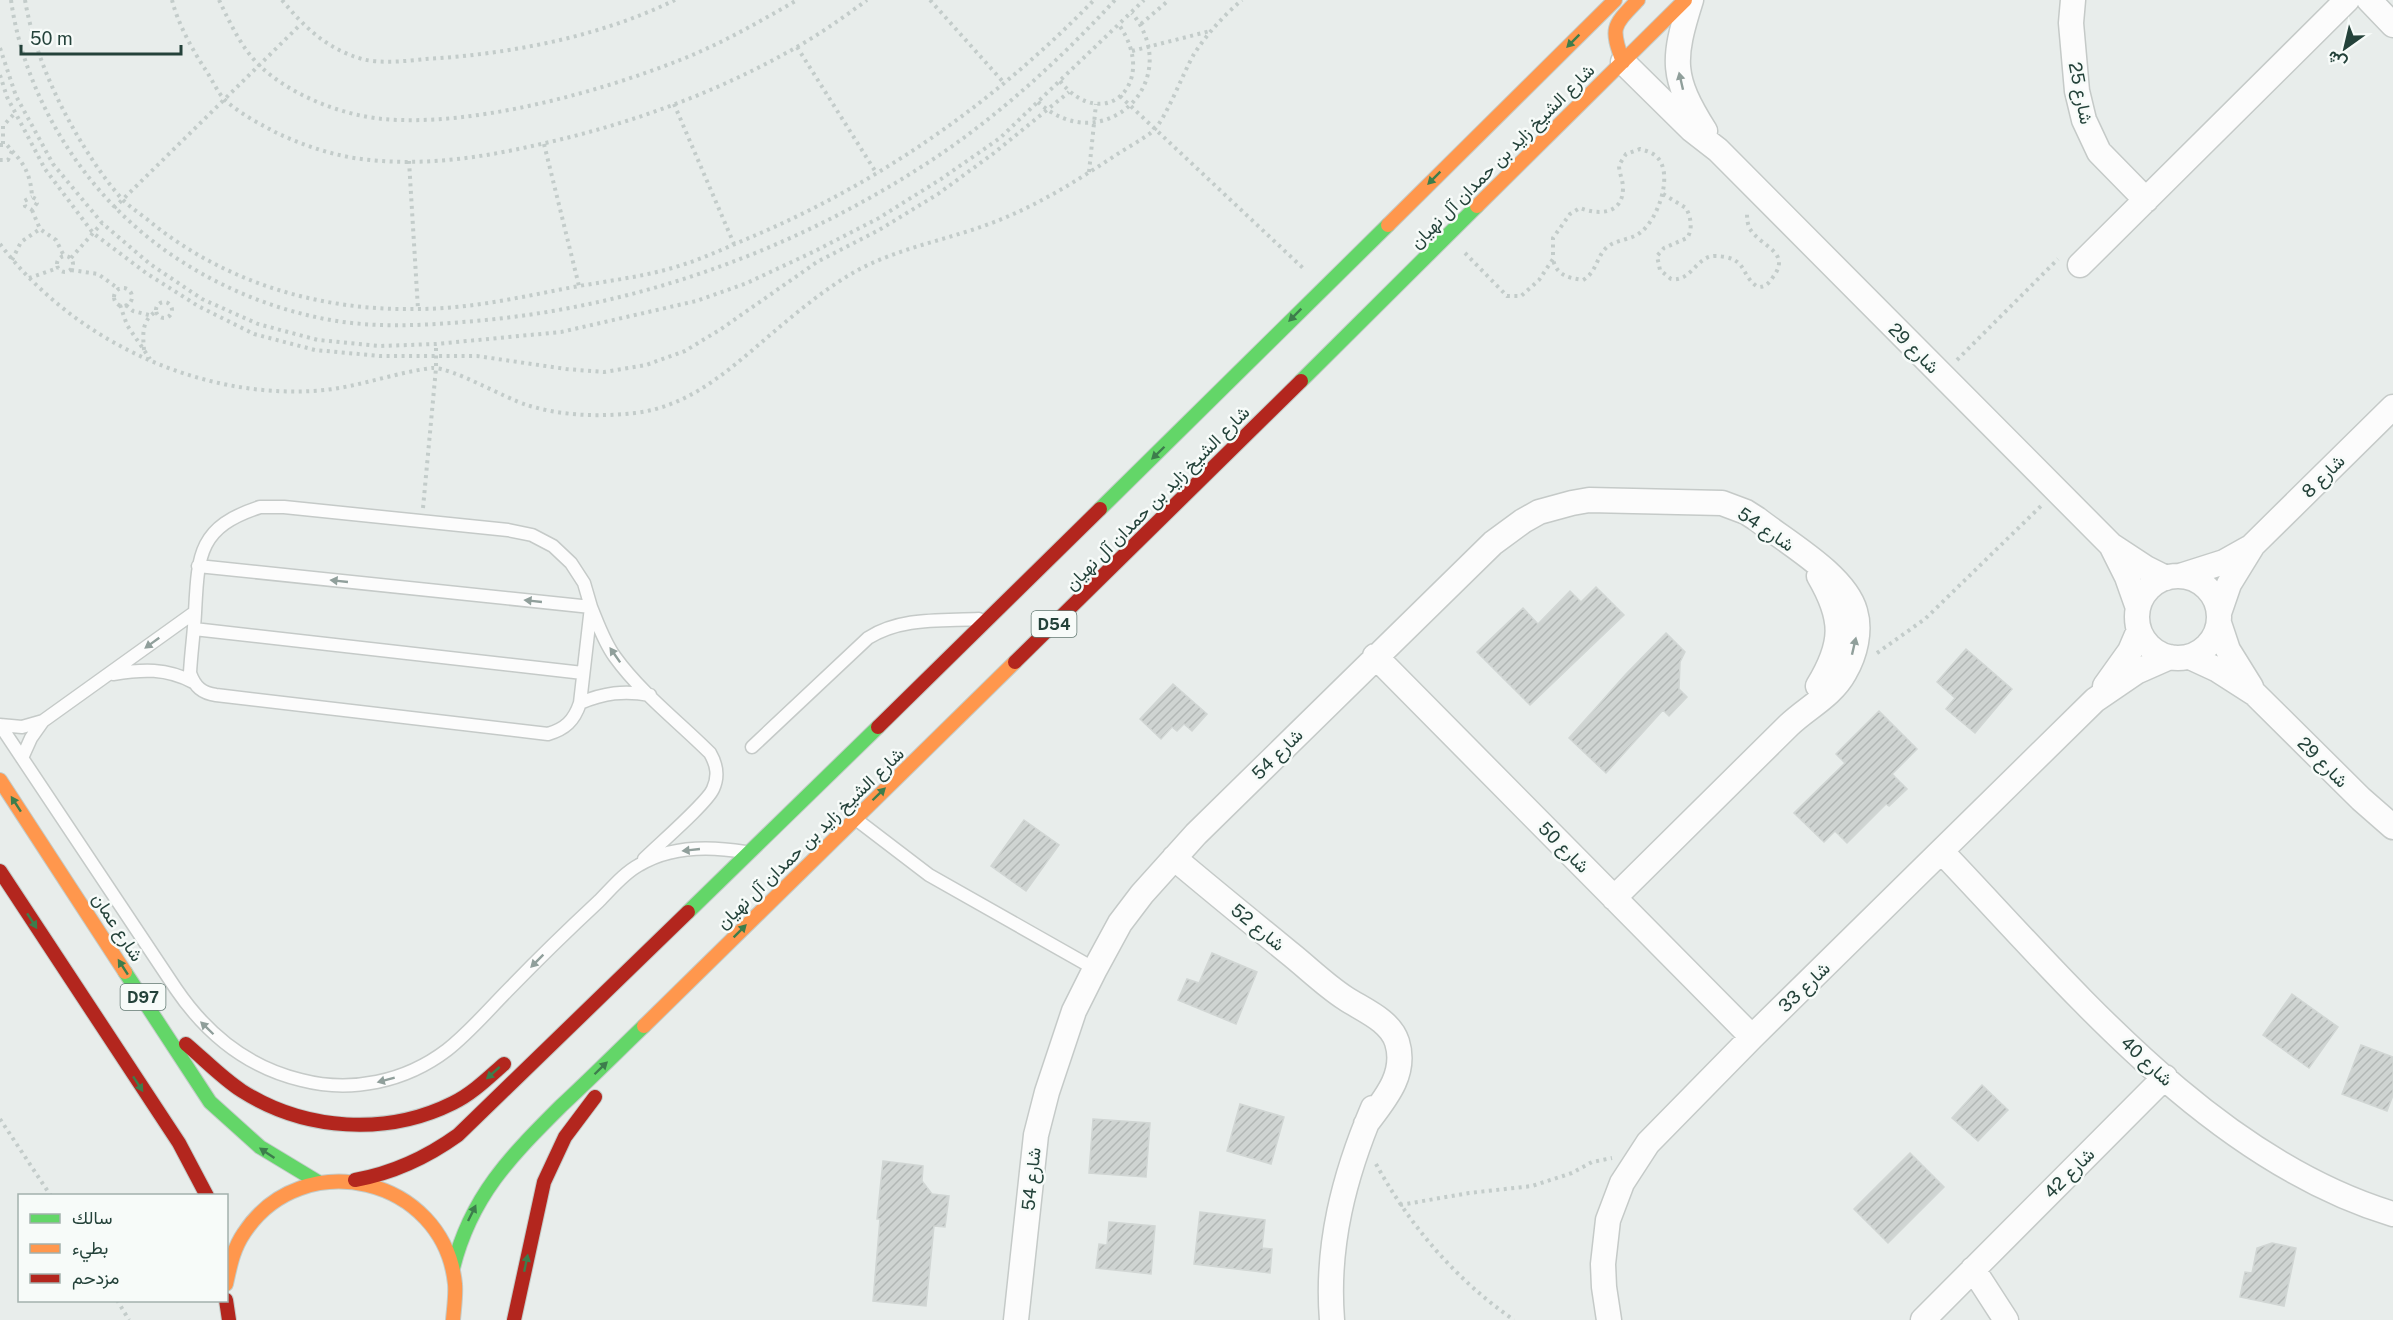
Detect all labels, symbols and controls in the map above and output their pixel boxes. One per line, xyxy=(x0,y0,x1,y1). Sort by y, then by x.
scale bar xyxy=(21,18,182,56)
north arrow xyxy=(2315,18,2375,78)
text: 50 m xyxy=(30,28,73,49)
one-way arrow xyxy=(1566,34,1580,48)
text: ش xyxy=(2324,47,2350,73)
street label: شارع الشيخ زايد بن حمدان آل نهيان xyxy=(1405,59,1600,254)
street label: شارع 25 xyxy=(2063,60,2097,126)
one-way arrow xyxy=(1675,72,1685,90)
one-way arrow xyxy=(1428,170,1442,184)
one-way arrow xyxy=(1289,307,1303,321)
street label: شارع 29 xyxy=(1883,318,1944,379)
street label: شارع الشيخ زايد بن حمدان آل نهيان xyxy=(1060,401,1255,596)
one-way arrow xyxy=(1150,446,1165,460)
street label: شارع 8 xyxy=(2297,450,2350,503)
street label: شارع 54 xyxy=(1733,503,1798,557)
one-way arrow xyxy=(330,576,349,586)
one-way arrow xyxy=(524,596,543,606)
road number: D54 xyxy=(1032,611,1076,637)
one-way arrow xyxy=(144,637,160,649)
one-way arrow xyxy=(1850,637,1859,656)
one-way arrow xyxy=(609,648,621,664)
street label: شارع 54 xyxy=(1247,724,1308,785)
street label: شارع 29 xyxy=(2292,732,2353,793)
street label: شارع الشيخ زايد بن حمدان آل نهيان xyxy=(712,743,909,935)
one-way arrow xyxy=(872,788,886,802)
one-way arrow xyxy=(10,797,22,813)
street label: شارع 50 xyxy=(1533,817,1594,878)
one-way arrow xyxy=(682,845,701,855)
street label: شارع عمان xyxy=(86,889,148,966)
street label: شارع 52 xyxy=(1226,899,1289,956)
one-way arrow xyxy=(26,912,38,928)
one-way arrow xyxy=(732,924,747,938)
one-way arrow xyxy=(530,953,544,967)
street label: شارع 33 xyxy=(1774,958,1835,1018)
one-way arrow xyxy=(117,960,129,976)
road number: D97 xyxy=(120,984,166,1010)
one-way arrow xyxy=(201,1021,215,1035)
street label: شارع 40 xyxy=(2115,1032,2177,1092)
one-way arrow xyxy=(593,1061,607,1075)
one-way arrow xyxy=(486,1066,501,1079)
one-way arrow xyxy=(377,1075,395,1085)
one-way arrow xyxy=(133,1076,144,1092)
street label: شارع 42 xyxy=(2039,1143,2100,1204)
street label: شارع 54 xyxy=(1017,1146,1047,1212)
one-way arrow xyxy=(259,1147,275,1159)
legend xyxy=(18,1194,228,1302)
one-way arrow xyxy=(467,1204,477,1221)
text: سالك xyxy=(72,1207,112,1228)
text: بطيء xyxy=(72,1237,108,1263)
one-way arrow xyxy=(522,1254,532,1272)
text: مزدحم xyxy=(72,1267,119,1290)

